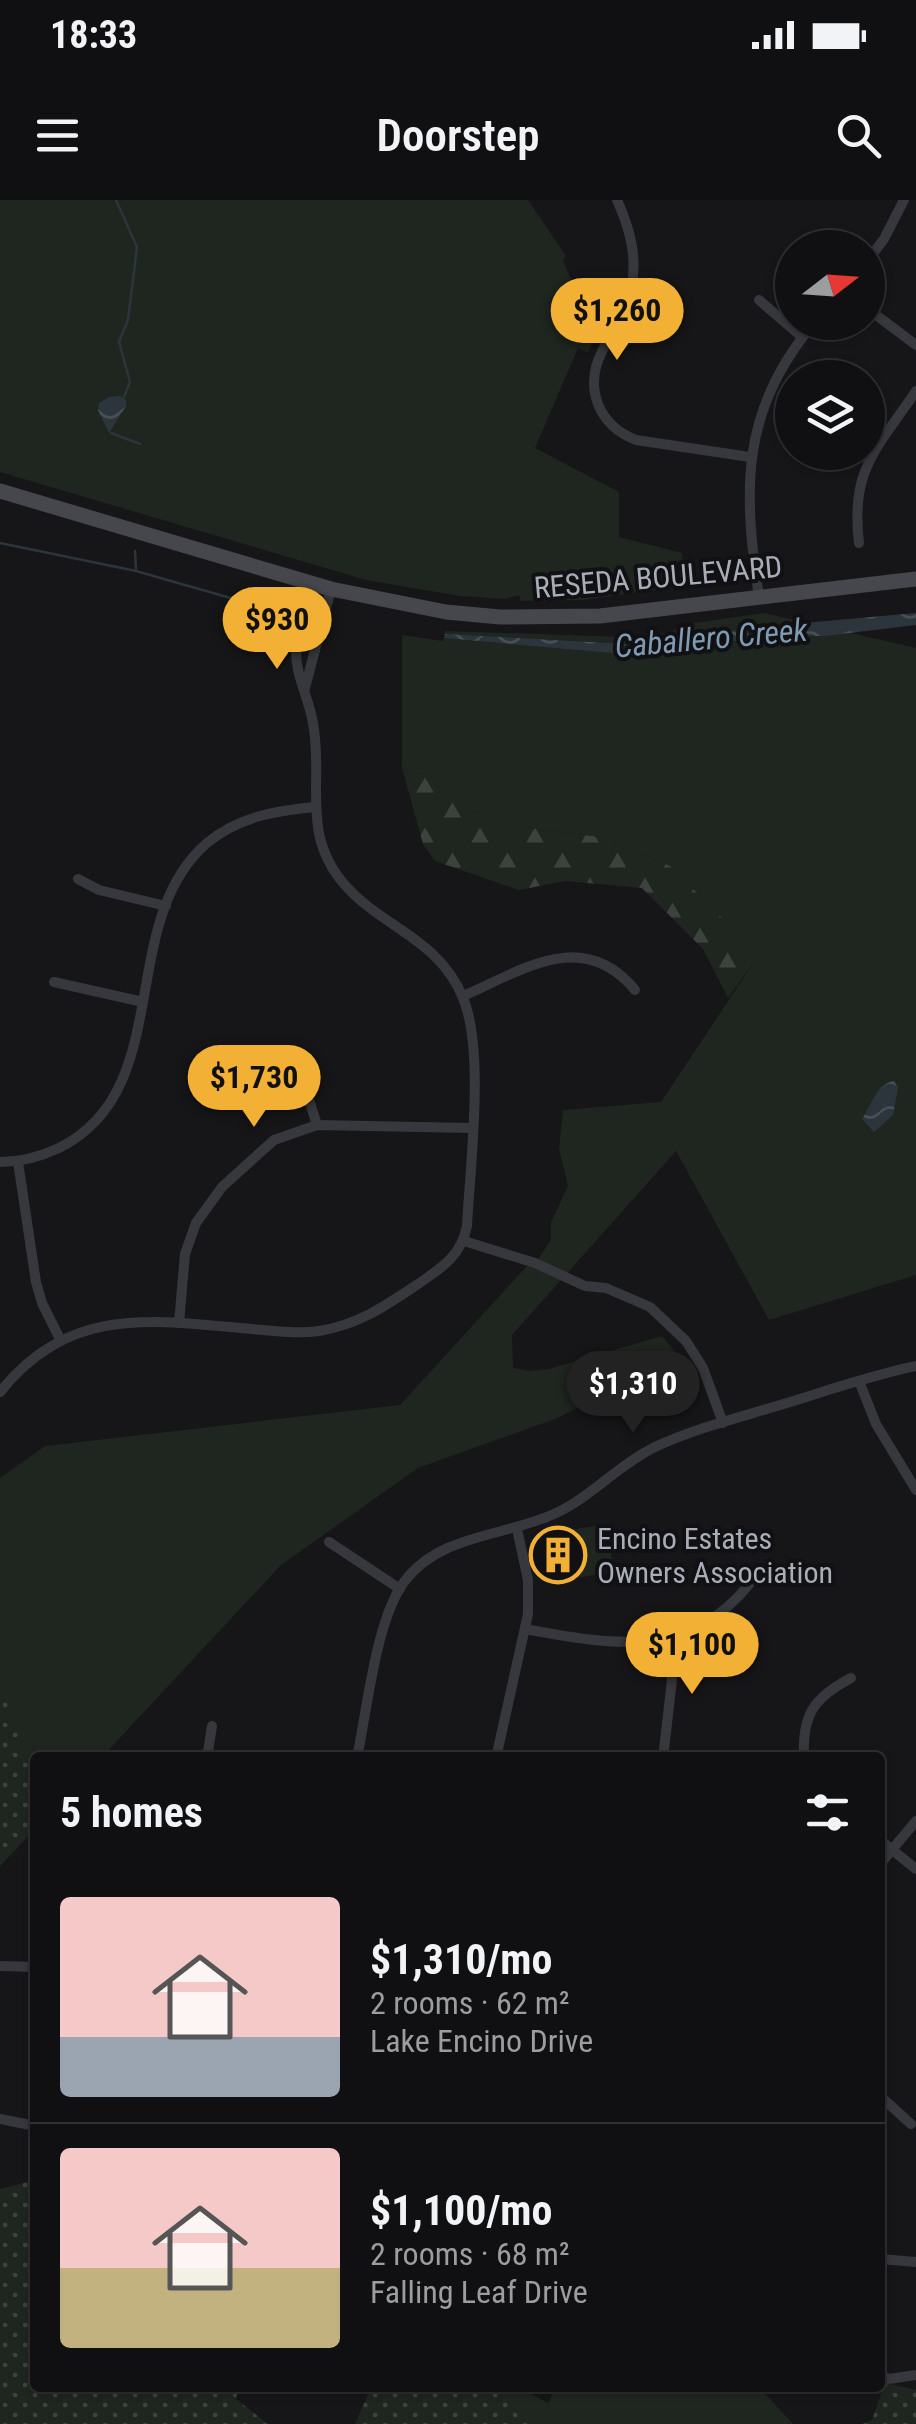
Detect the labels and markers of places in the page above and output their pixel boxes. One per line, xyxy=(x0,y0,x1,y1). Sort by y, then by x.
pin: $1,260 xyxy=(536,278,698,363)
pin: $930 xyxy=(218,587,336,672)
pin: $1,730 xyxy=(173,1045,335,1130)
pin: $1,310 xyxy=(552,1351,714,1436)
place label: Encino Estates Owners Association xyxy=(597,1521,833,1590)
building icon: Encino Estates Owners Association xyxy=(528,1525,588,1585)
pin: $1,100 xyxy=(611,1612,773,1697)

